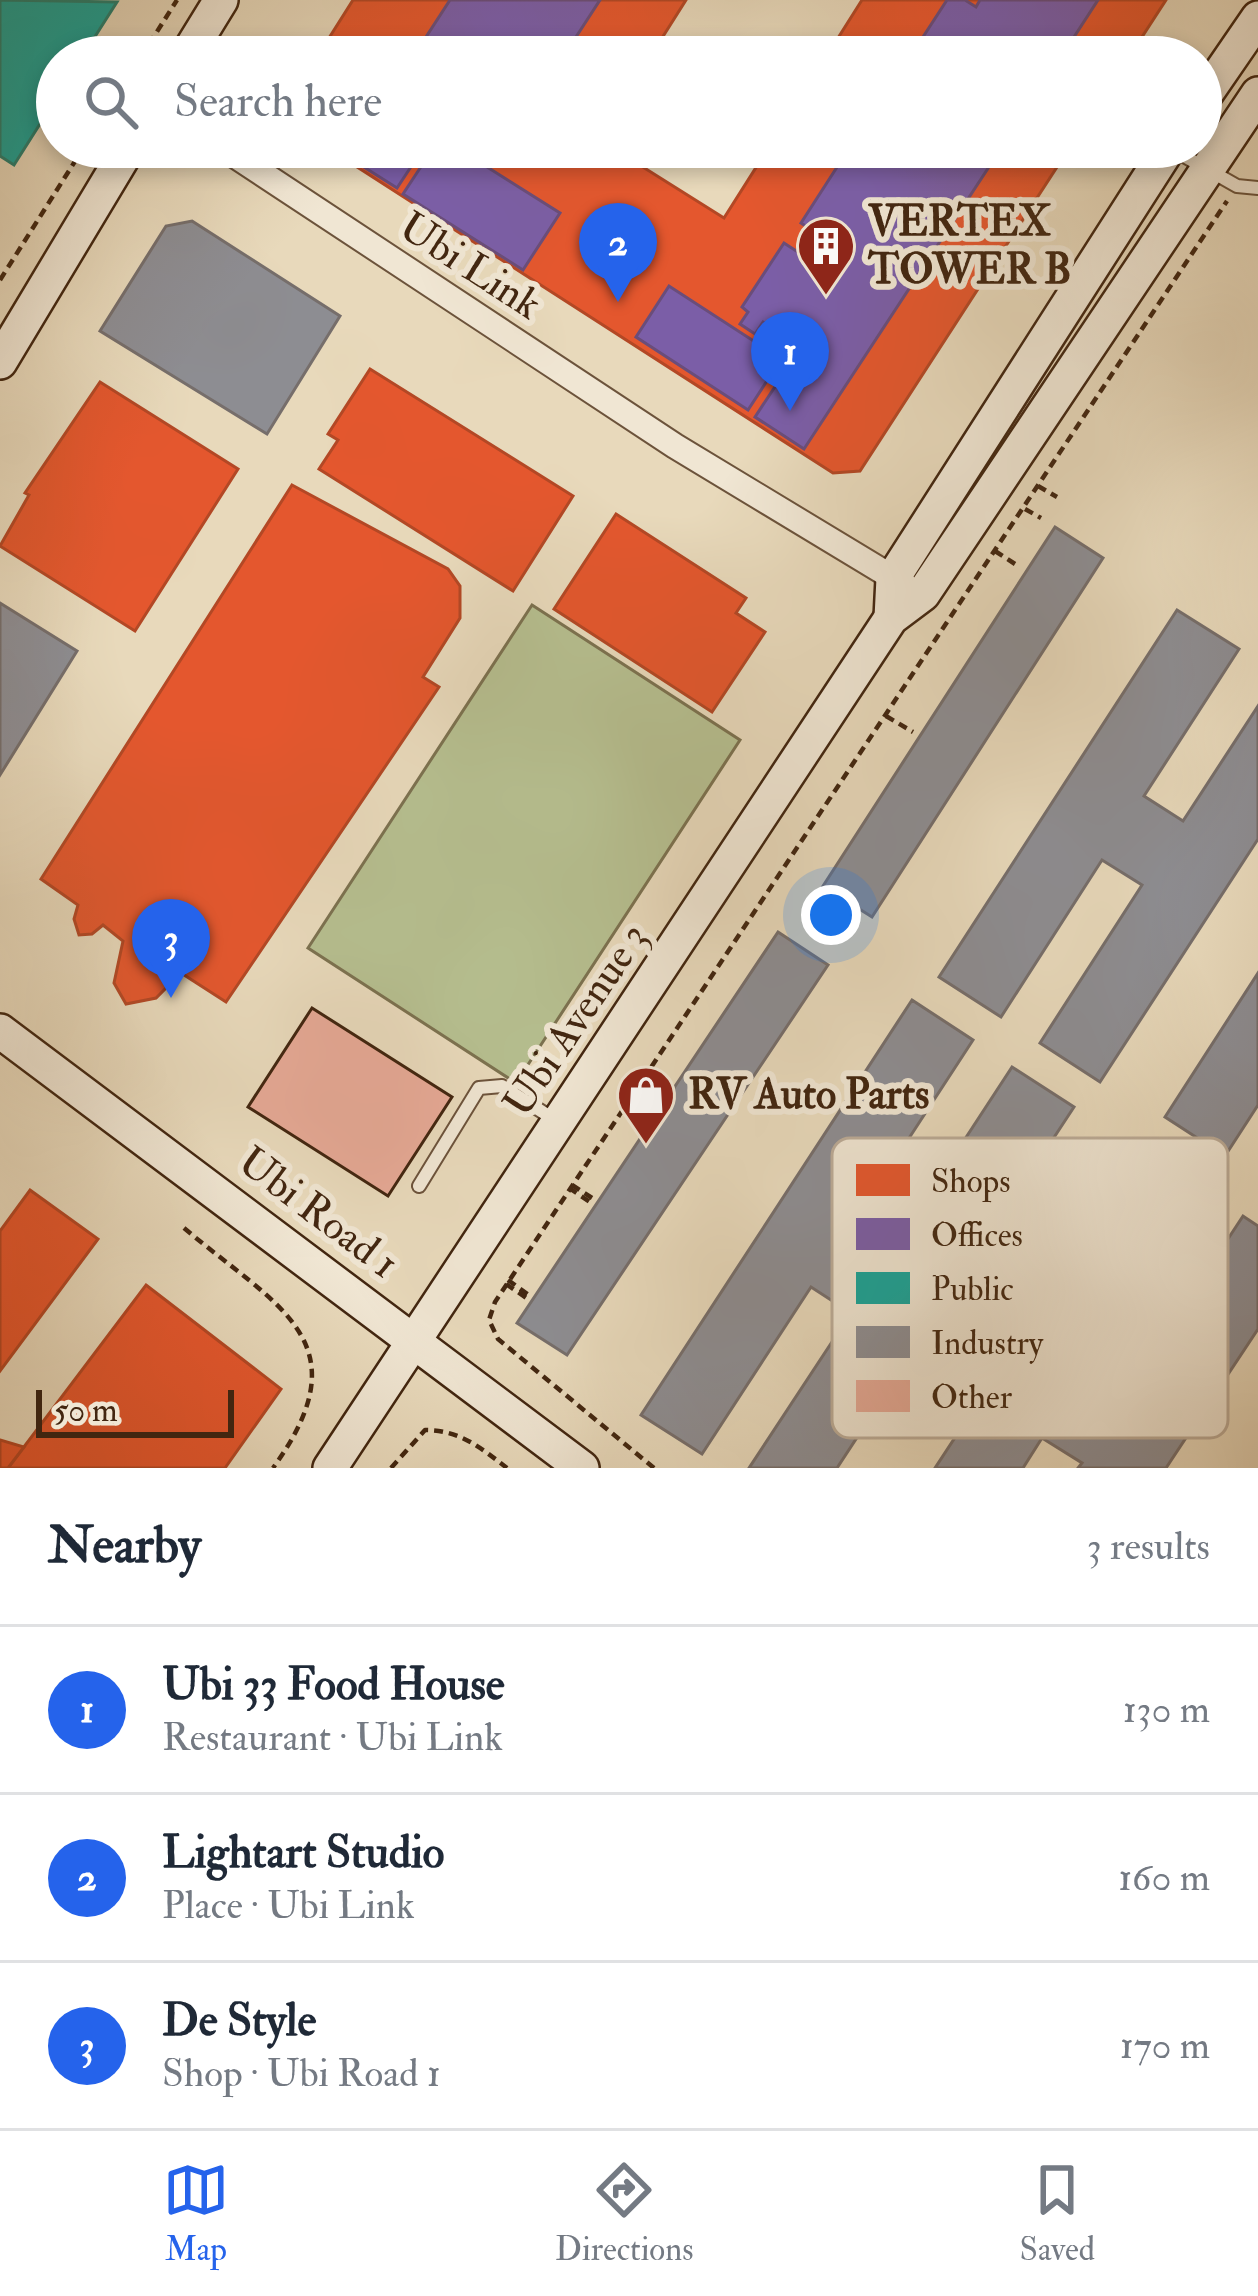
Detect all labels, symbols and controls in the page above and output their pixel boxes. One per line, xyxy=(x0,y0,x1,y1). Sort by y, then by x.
search box xyxy=(36,36,1222,168)
icon: search xyxy=(78,69,144,135)
text: Search here xyxy=(174,74,382,130)
place label: VERTEX TOWER B xyxy=(867,196,1072,296)
street label: Ubi Link xyxy=(389,201,551,331)
pin: 2 xyxy=(579,203,657,302)
building icon: VERTEX TOWER B xyxy=(795,215,857,297)
pin: 1 xyxy=(751,312,829,411)
your location xyxy=(801,885,861,945)
pin: 3 xyxy=(132,899,210,998)
street label: Ubi Avenue 3 xyxy=(492,913,660,1127)
shop icon: RV Auto Parts xyxy=(615,1064,677,1146)
place label: RV Auto Parts xyxy=(688,1069,930,1121)
street label: Ubi Road 1 xyxy=(228,1136,408,1290)
legend xyxy=(832,1138,1228,1438)
text: Shops xyxy=(931,1161,1011,1203)
text: Offices xyxy=(931,1215,1023,1256)
text: Public xyxy=(931,1269,1014,1310)
text: Industry xyxy=(931,1323,1044,1364)
text: Other xyxy=(931,1377,1013,1418)
scale bar xyxy=(36,1384,234,1437)
text: 50 m xyxy=(54,1390,118,1431)
text: Nearby xyxy=(48,1514,201,1578)
text: 3 results xyxy=(1087,1522,1210,1571)
text: Ubi 33 Food House xyxy=(162,1657,505,1713)
text: 1 xyxy=(80,1685,94,1734)
text: 130 m xyxy=(1123,1685,1210,1734)
text: Restaurant · Ubi Link xyxy=(162,1713,503,1762)
text: Lightart Studio xyxy=(162,1825,444,1881)
text: 2 xyxy=(77,1853,97,1902)
text: 160 m xyxy=(1118,1853,1210,1902)
text: Place · Ubi Link xyxy=(162,1881,415,1930)
text: De Style xyxy=(162,1993,316,2049)
text: 3 xyxy=(80,2021,94,2070)
text: 170 m xyxy=(1120,2021,1210,2070)
text: Shop · Ubi Road 1 xyxy=(162,2049,441,2098)
tab: Map xyxy=(163,2157,229,2270)
tab: Directions xyxy=(555,2157,694,2270)
tab: Saved xyxy=(1020,2157,1095,2270)

